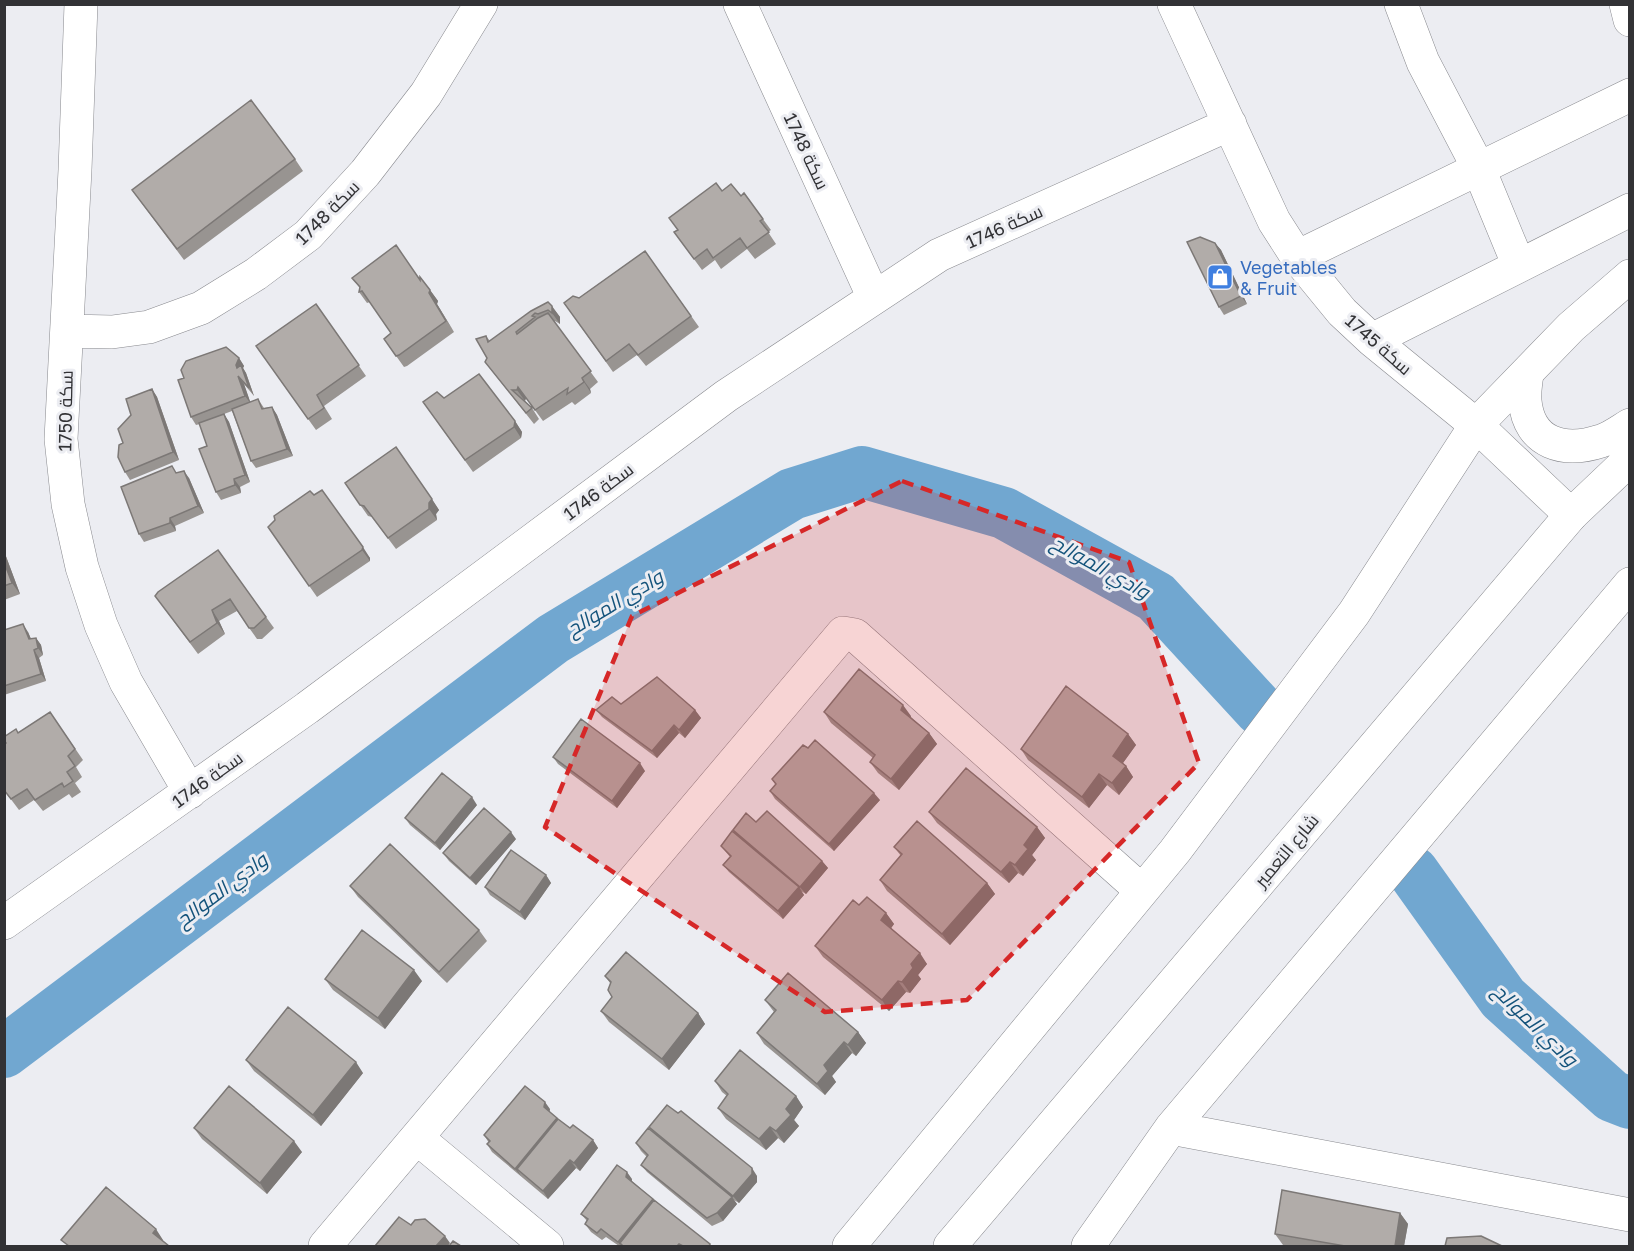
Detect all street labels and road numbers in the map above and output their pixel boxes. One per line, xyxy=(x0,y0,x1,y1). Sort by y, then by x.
street label: سكة 1748 xyxy=(780,109,834,193)
street label: سكة 1748 xyxy=(290,175,364,249)
street label: سكة 1746 xyxy=(962,199,1046,253)
street label: سكة 1745 xyxy=(1341,309,1417,379)
street label: سكة 1750 xyxy=(53,370,77,452)
street label: سكة 1746 xyxy=(559,458,637,524)
street label: سكة 1746 xyxy=(167,746,247,812)
street label: شارع التعمير xyxy=(1248,809,1324,893)

